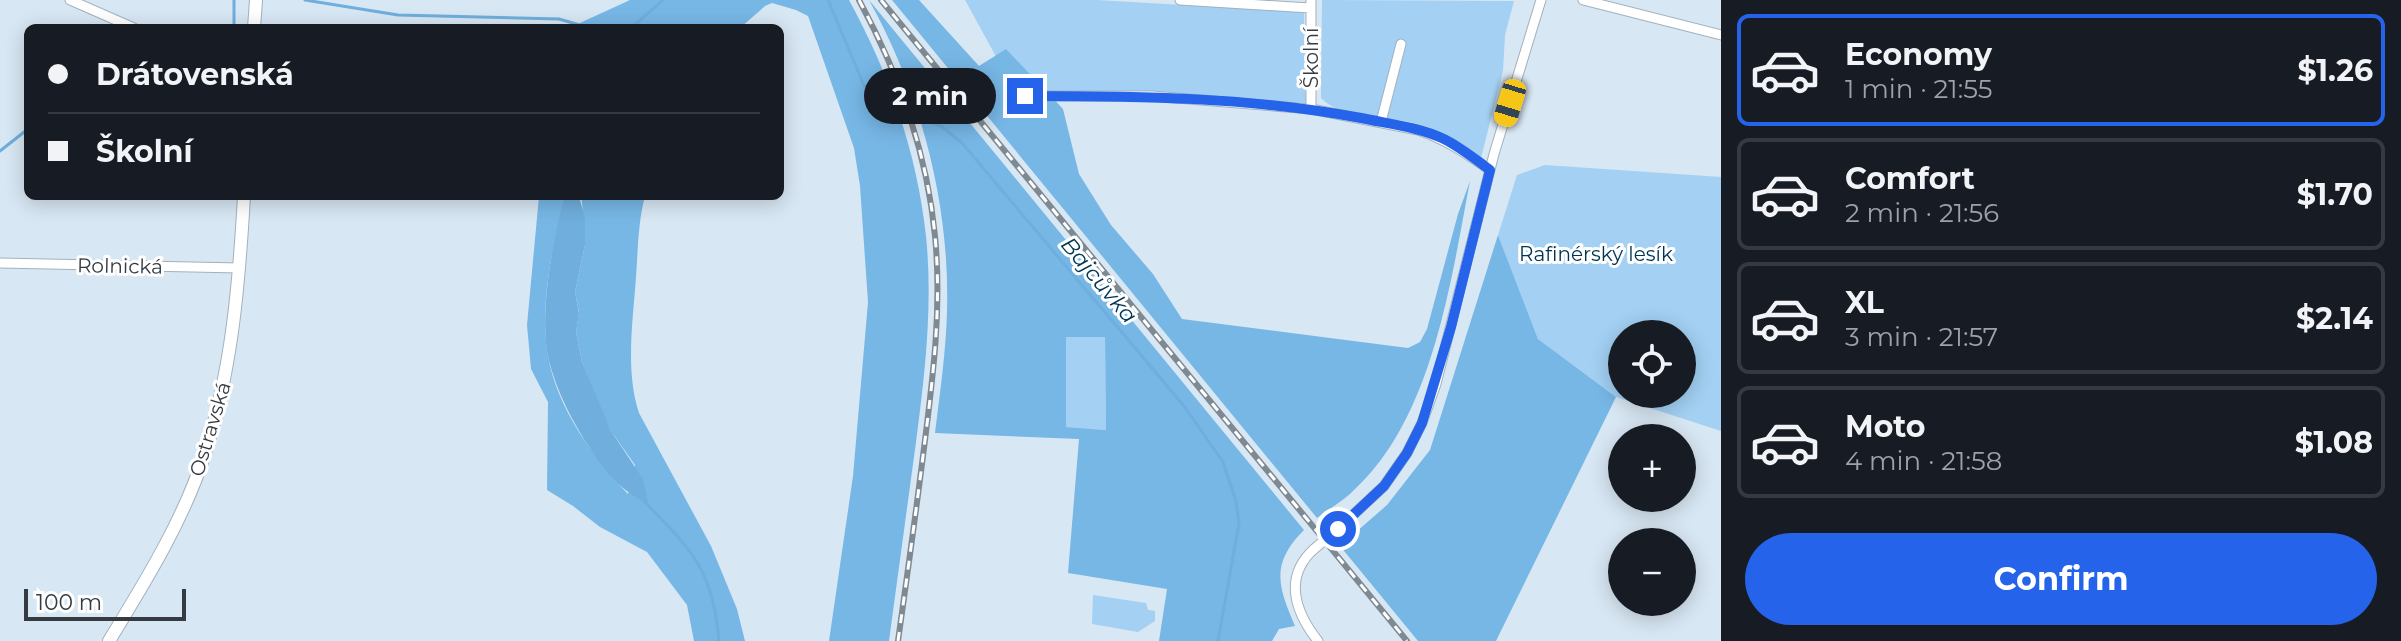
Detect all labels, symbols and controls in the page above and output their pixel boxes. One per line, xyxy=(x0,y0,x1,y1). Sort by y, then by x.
street label: Školní xyxy=(1299,26,1323,88)
icon: car xyxy=(1749,34,1821,106)
text: Economy xyxy=(1845,36,1992,73)
text: $1.26 xyxy=(2297,52,2373,89)
text: Drátovenská xyxy=(96,56,294,93)
callout: 2 min xyxy=(865,68,997,124)
text: 1 min · 21:55 xyxy=(1845,73,1993,105)
car xyxy=(1492,77,1528,129)
route end xyxy=(1007,78,1043,114)
text: 2 min xyxy=(892,80,968,112)
text: Školní xyxy=(96,133,193,170)
icon: car xyxy=(1749,158,1821,230)
text: Comfort xyxy=(1845,160,1975,197)
text: $1.70 xyxy=(2297,176,2373,213)
text: 2 min · 21:56 xyxy=(1845,197,1999,229)
water label: Bajcůvka xyxy=(1055,231,1143,329)
park label: Rafinérský lesík xyxy=(1519,242,1673,266)
street label: Rolnická xyxy=(77,253,163,279)
icon: car xyxy=(1749,282,1821,354)
text: XL xyxy=(1845,284,1884,321)
text: $2.14 xyxy=(2296,300,2373,337)
map controls xyxy=(1608,320,1696,616)
button: locate xyxy=(1608,320,1696,408)
text: 3 min · 21:57 xyxy=(1845,321,1998,353)
street label: Ostravská xyxy=(184,379,236,479)
icon: car xyxy=(1749,406,1821,478)
text: Moto xyxy=(1845,408,1926,445)
button: + xyxy=(1608,424,1696,512)
text: $1.08 xyxy=(2295,424,2373,461)
text: 4 min · 21:58 xyxy=(1845,445,2002,477)
route start xyxy=(1320,511,1356,547)
button: − xyxy=(1608,528,1696,616)
button: Confirm xyxy=(1745,533,2377,625)
scale bar xyxy=(24,585,186,621)
text: 100 m xyxy=(36,589,102,616)

